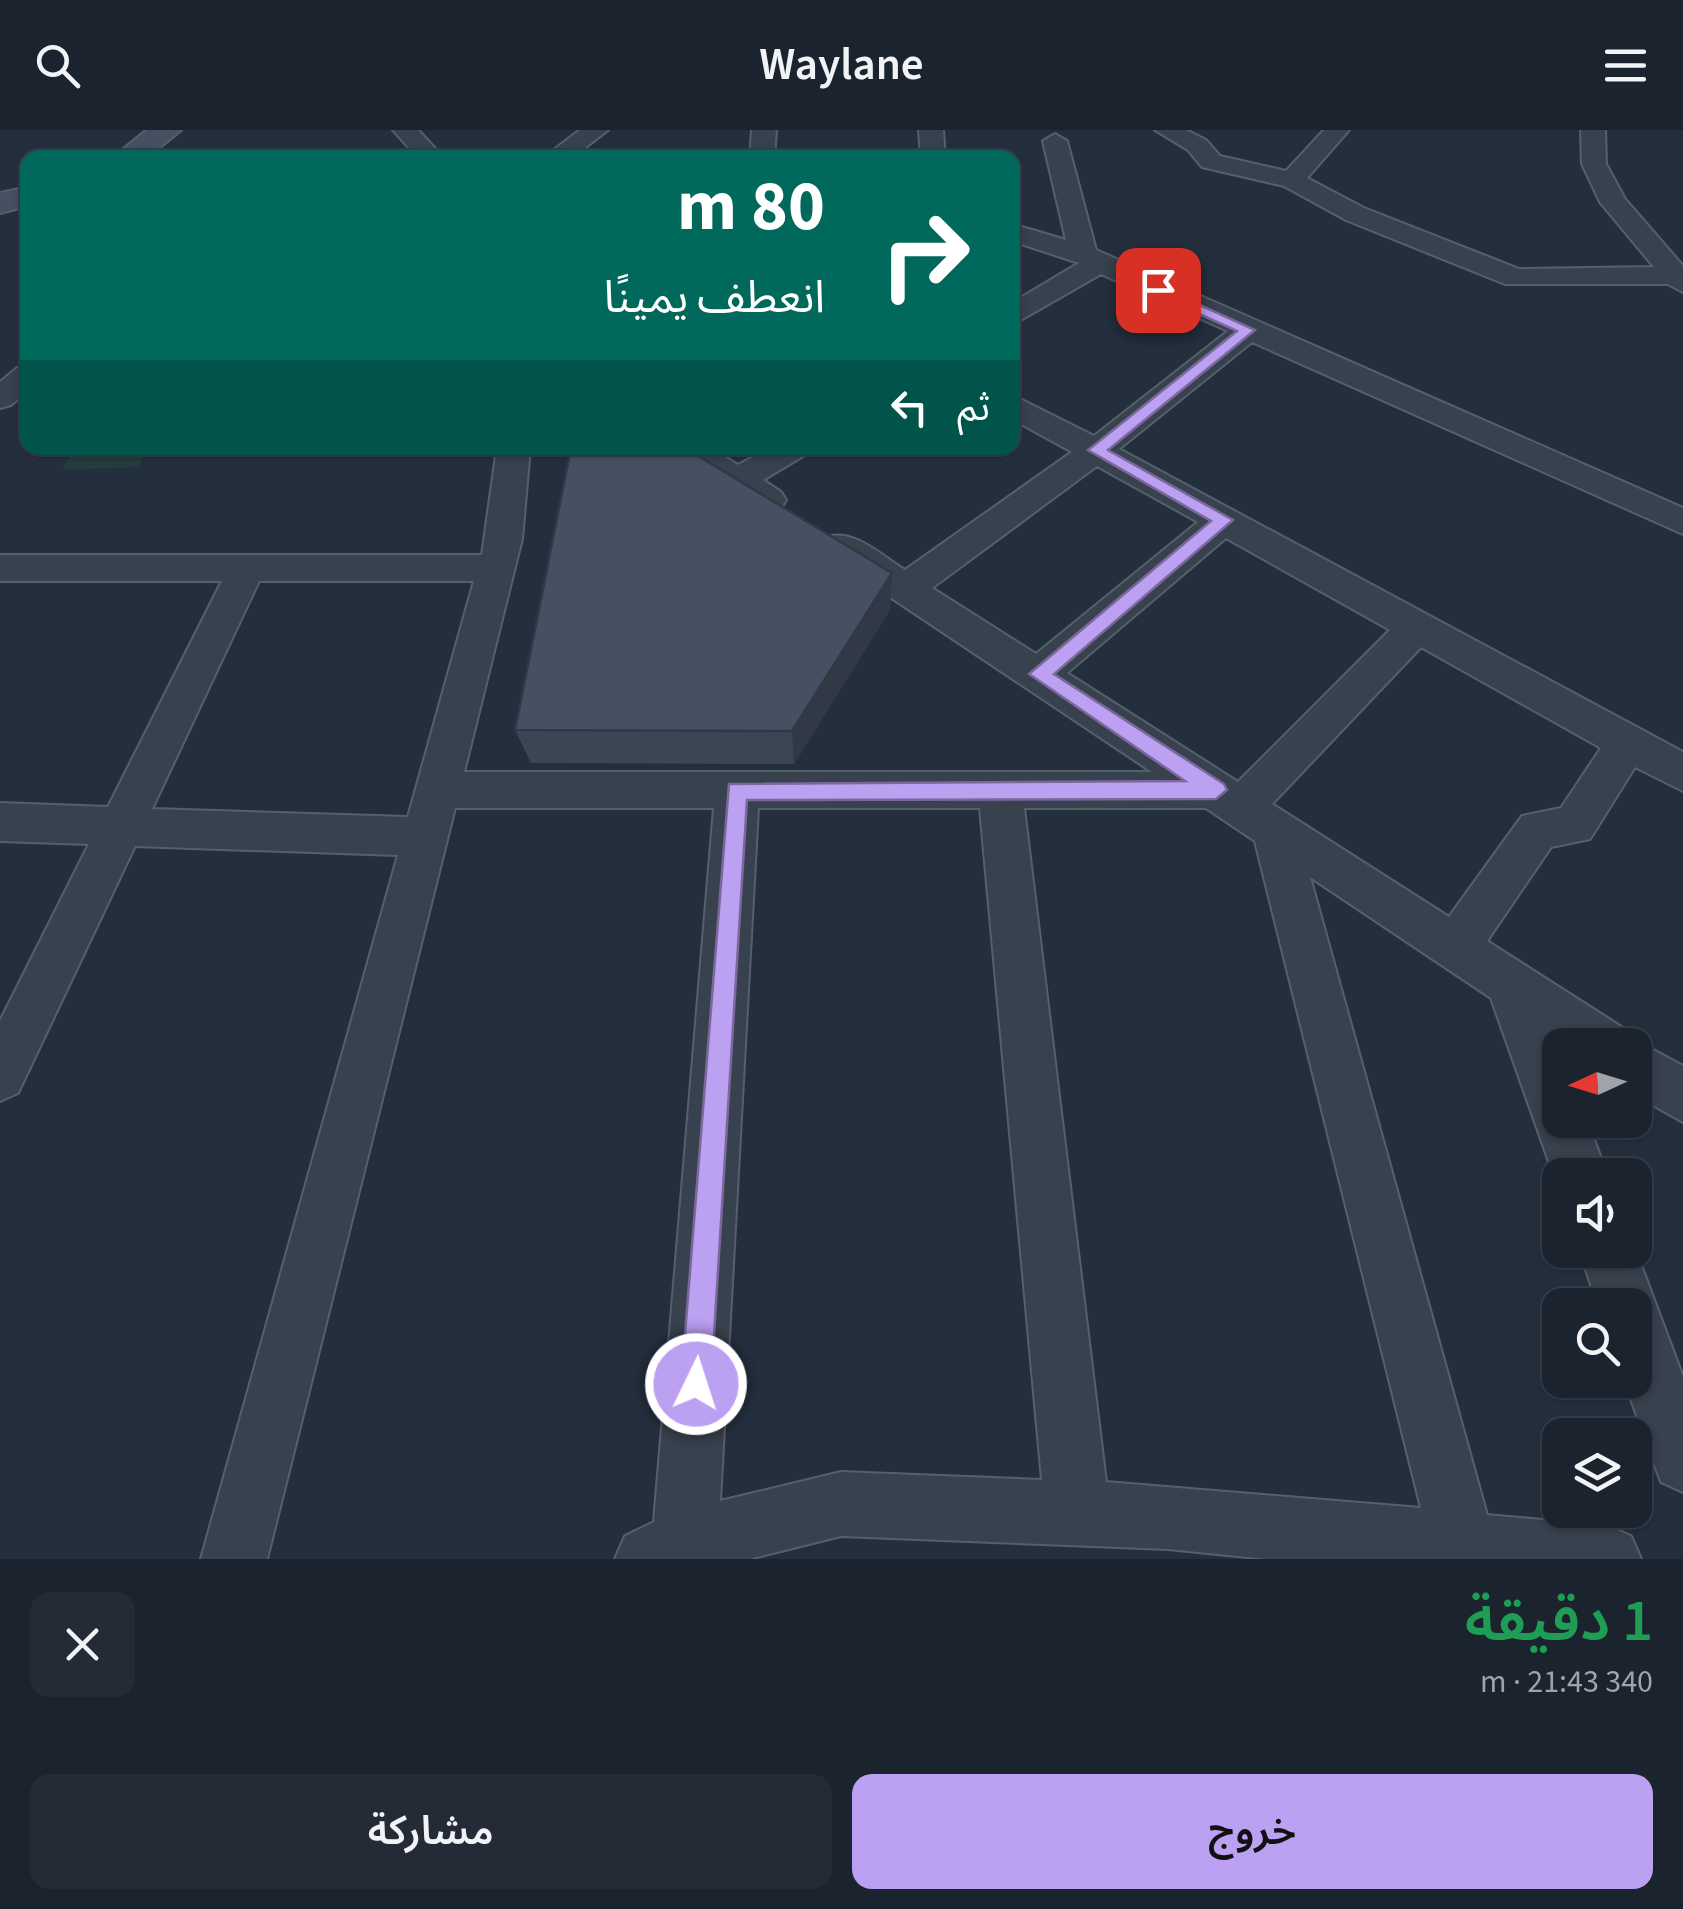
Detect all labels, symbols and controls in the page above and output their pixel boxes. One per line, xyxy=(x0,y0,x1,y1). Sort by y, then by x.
text: Waylane xyxy=(759,33,924,97)
icon: search xyxy=(30,38,85,93)
icon: menu xyxy=(1598,38,1653,93)
text: 80 m xyxy=(677,157,825,257)
icon: right xyxy=(860,190,990,320)
pin xyxy=(1116,248,1201,333)
icon: arrive xyxy=(1131,263,1186,318)
text: انعطف يمينًا xyxy=(604,266,825,330)
icon: left xyxy=(882,380,937,435)
text: ثم xyxy=(957,381,990,435)
north arrow xyxy=(1542,1028,1652,1138)
map controls xyxy=(1542,1028,1652,1528)
button: sound xyxy=(1542,1158,1652,1268)
button: search xyxy=(1542,1288,1652,1398)
position arrow xyxy=(644,1332,748,1436)
button: layers xyxy=(1542,1418,1652,1528)
text: 1 دقيقة xyxy=(1465,1579,1653,1664)
button: close xyxy=(30,1592,135,1697)
text: 340 m · 21:43 xyxy=(1480,1659,1653,1705)
button: مشاركة xyxy=(30,1774,832,1889)
button: خروج xyxy=(852,1774,1653,1889)

